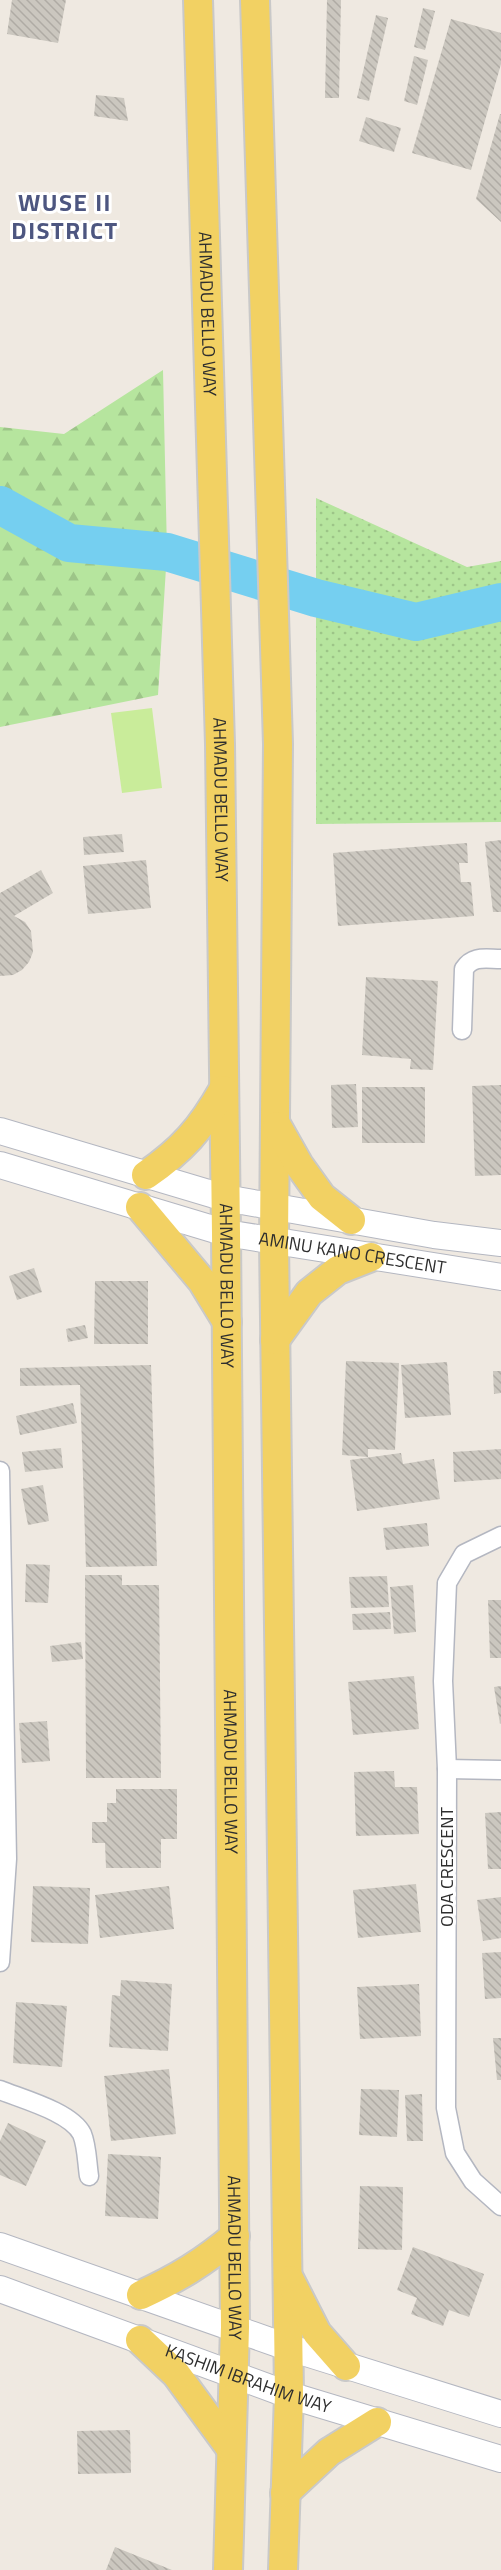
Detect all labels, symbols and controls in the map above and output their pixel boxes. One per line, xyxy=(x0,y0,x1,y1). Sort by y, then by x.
district label: WUSE II DISTRICT xyxy=(11,184,119,248)
street label: AHMADU BELLO WAY xyxy=(192,231,224,397)
street label: AHMADU BELLO WAY xyxy=(206,717,236,883)
street label: AHMADU BELLO WAY xyxy=(213,1203,241,1368)
street label: AMINU KANO CRESCENT xyxy=(257,1224,448,1281)
street label: AHMADU BELLO WAY xyxy=(217,1689,245,1854)
street label: ODA CRESCENT xyxy=(433,1807,460,1927)
street label: AHMADU BELLO WAY xyxy=(221,2175,249,2341)
street label: KASHIM IBRAHIM WAY xyxy=(162,2337,335,2420)

